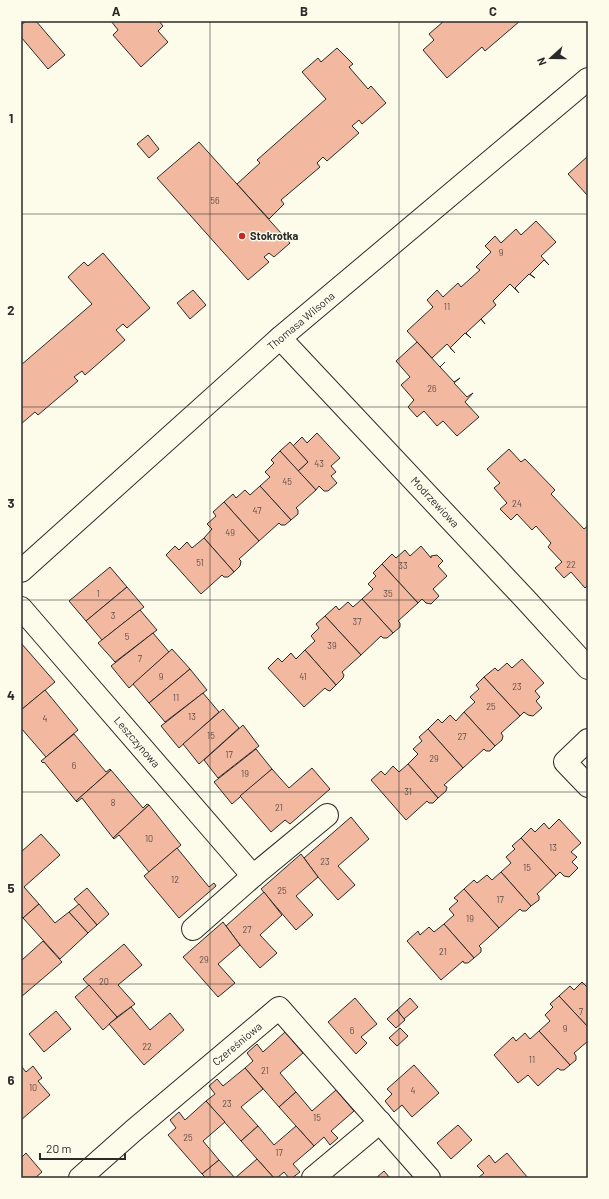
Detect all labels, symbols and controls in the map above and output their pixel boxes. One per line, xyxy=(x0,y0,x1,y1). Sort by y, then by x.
text: A xyxy=(112,3,121,19)
text: B xyxy=(300,3,308,19)
text: C xyxy=(489,3,497,19)
north arrow xyxy=(531,38,571,78)
text: N xyxy=(534,56,549,68)
text: 1 xyxy=(9,110,13,126)
house number: 56 xyxy=(210,195,220,206)
place label: Stokrotka xyxy=(250,229,298,242)
marker: Stokrotka xyxy=(237,231,247,241)
house number: 9 xyxy=(499,247,504,258)
street label: Thomasa Wilsona xyxy=(264,289,337,353)
house number: 11 xyxy=(444,301,450,312)
text: 2 xyxy=(7,302,15,318)
house number: 26 xyxy=(427,383,437,394)
house number: 43 xyxy=(314,458,324,469)
street label: Modrzewiowa xyxy=(409,474,462,530)
house number: 45 xyxy=(282,476,292,487)
text: 3 xyxy=(7,495,15,511)
house number: 24 xyxy=(512,498,522,509)
house number: 47 xyxy=(253,505,262,516)
house number: 49 xyxy=(225,527,235,538)
house number: 51 xyxy=(196,557,204,568)
house number: 22 xyxy=(566,559,576,570)
house number: 33 xyxy=(398,560,408,571)
house number: 1 xyxy=(96,588,100,599)
house number: 35 xyxy=(383,588,393,599)
house number: 3 xyxy=(111,610,116,621)
house number: 37 xyxy=(353,616,362,627)
house number: 5 xyxy=(125,631,130,642)
house number: 39 xyxy=(327,640,337,651)
house number: 7 xyxy=(138,653,143,664)
house number: 9 xyxy=(159,671,164,682)
house number: 41 xyxy=(299,671,307,682)
house number: 23 xyxy=(512,681,522,692)
text: 4 xyxy=(7,687,15,703)
house number: 11 xyxy=(173,692,179,703)
house number: 25 xyxy=(486,701,496,712)
house number: 13 xyxy=(188,711,196,722)
house number: 4 xyxy=(43,713,48,724)
street label: Leszczynowa xyxy=(112,714,163,770)
house number: 15 xyxy=(207,730,215,741)
house number: 27 xyxy=(457,731,467,742)
house number: 17 xyxy=(225,749,233,760)
house number: 29 xyxy=(429,753,439,764)
house number: 6 xyxy=(72,760,77,771)
house number: 19 xyxy=(241,768,249,779)
house number: 31 xyxy=(404,786,412,797)
house number: 8 xyxy=(111,797,116,808)
house number: 21 xyxy=(275,802,283,813)
house number: 10 xyxy=(145,833,153,844)
house number: 13 xyxy=(549,842,557,853)
house number: 23 xyxy=(320,856,330,867)
house number: 15 xyxy=(523,862,531,873)
house number: 12 xyxy=(171,874,179,885)
text: 5 xyxy=(7,880,15,896)
house number: 25 xyxy=(277,885,287,896)
house number: 17 xyxy=(496,894,504,905)
house number: 19 xyxy=(466,913,474,924)
house number: 27 xyxy=(242,924,252,935)
house number: 21 xyxy=(439,946,447,957)
house number: 29 xyxy=(199,954,209,965)
house number: 20 xyxy=(99,976,109,987)
house number: 7 xyxy=(579,1006,584,1017)
street label: Czereśniowa xyxy=(209,1019,264,1068)
house number: 9 xyxy=(563,1023,568,1034)
house number: 6 xyxy=(350,1025,355,1036)
house number: 22 xyxy=(142,1041,152,1052)
house number: 11 xyxy=(529,1054,535,1065)
house number: 21 xyxy=(261,1065,269,1076)
text: 6 xyxy=(8,1072,15,1088)
house number: 10 xyxy=(29,1082,37,1093)
house number: 4 xyxy=(411,1085,416,1096)
house number: 23 xyxy=(222,1098,232,1109)
house number: 15 xyxy=(313,1112,321,1123)
house number: 25 xyxy=(183,1132,193,1143)
scale bar xyxy=(40,1135,125,1161)
text: 20 m xyxy=(46,1141,72,1155)
house number: 17 xyxy=(275,1147,283,1158)

